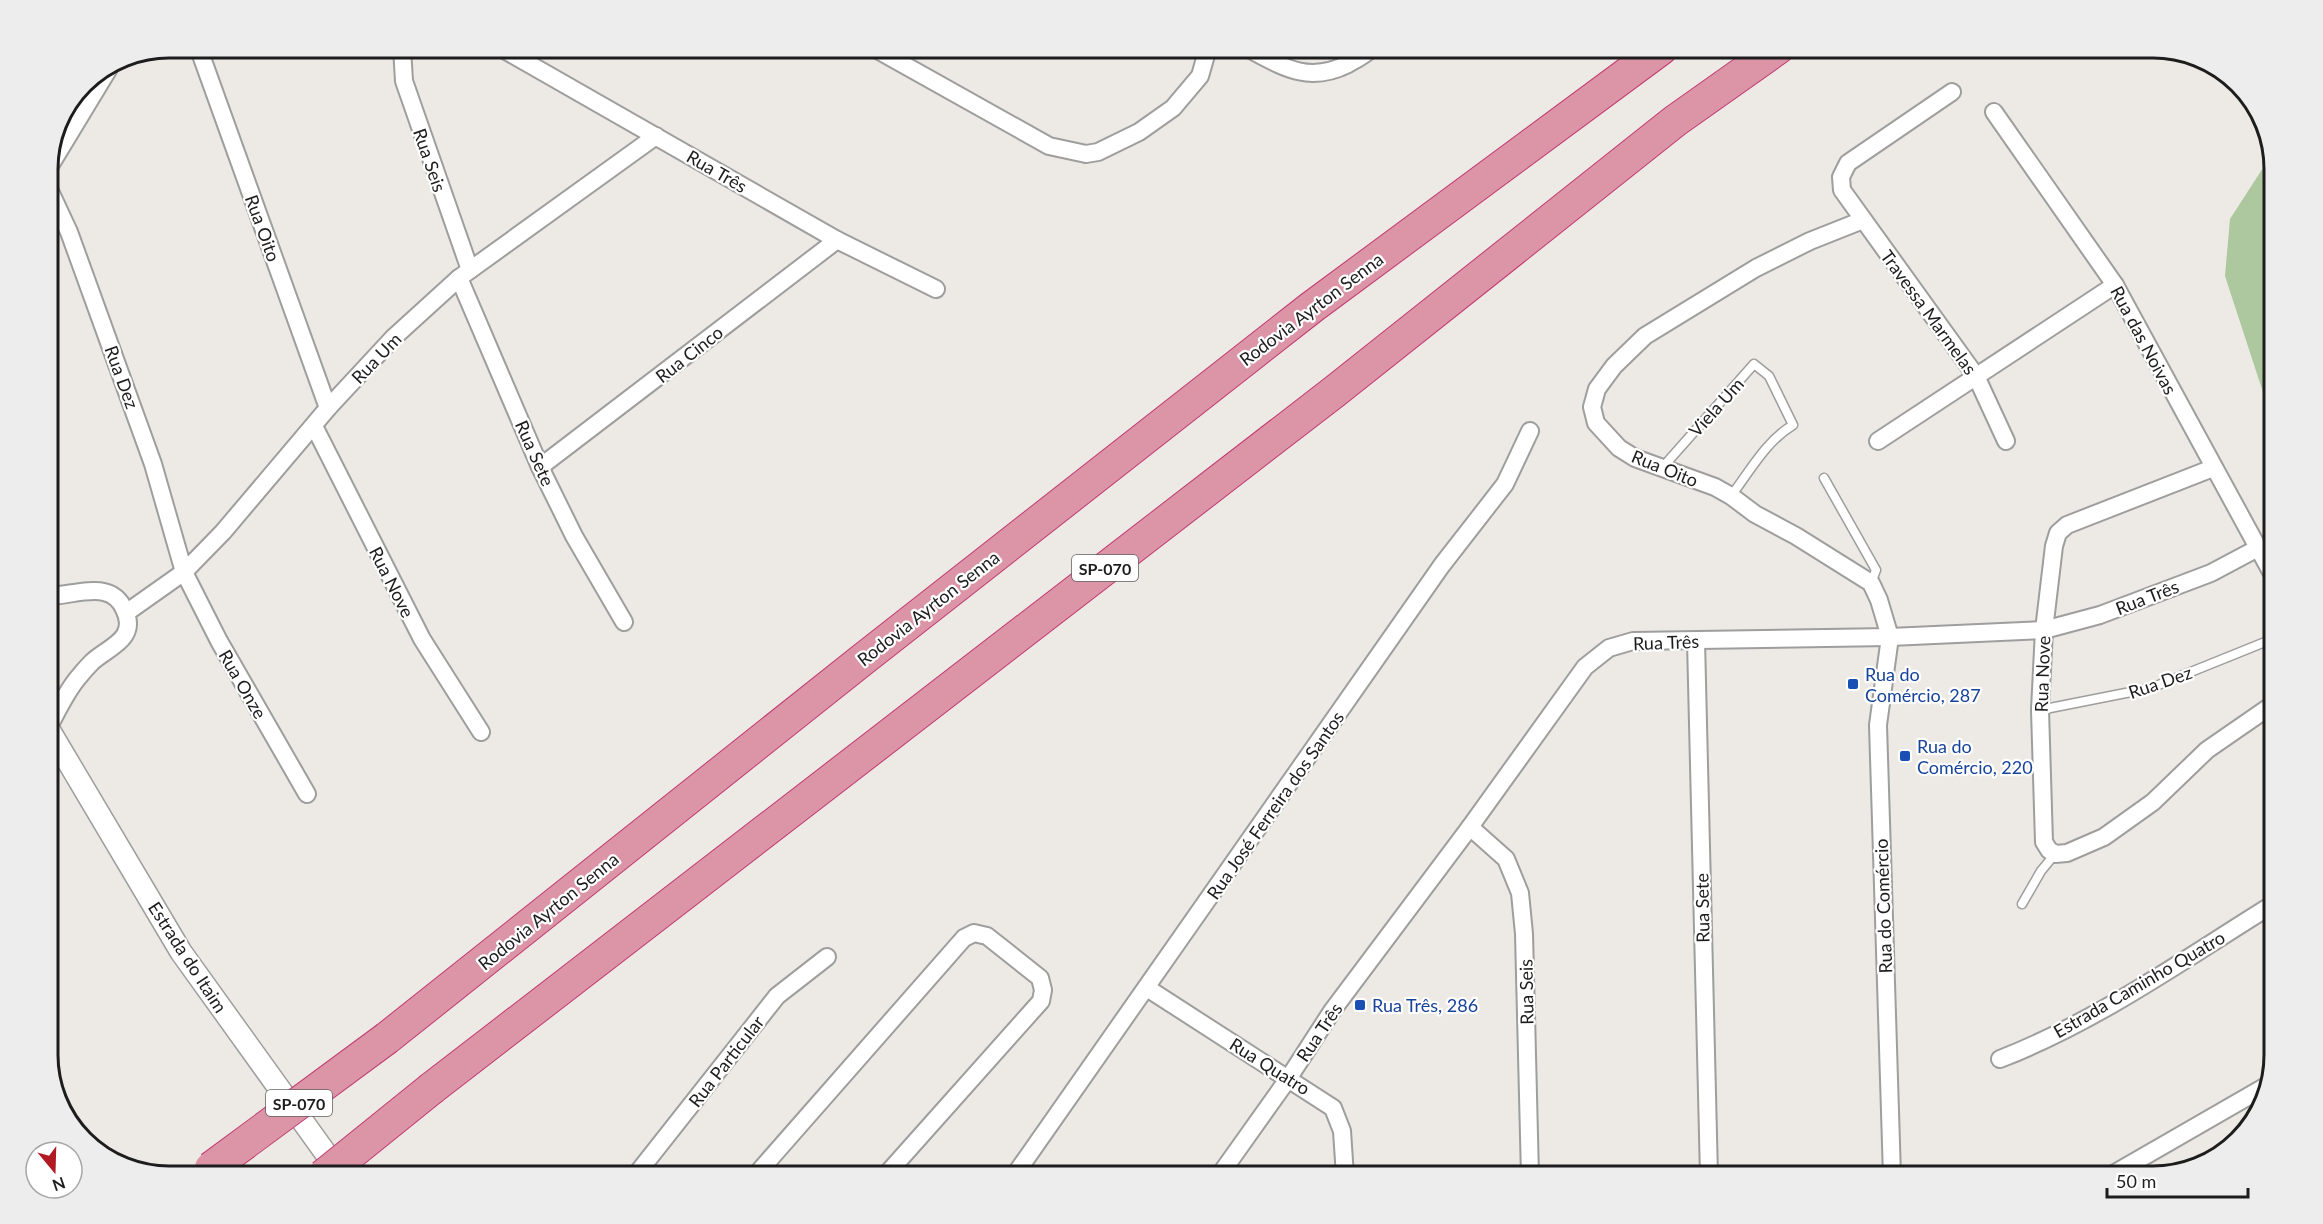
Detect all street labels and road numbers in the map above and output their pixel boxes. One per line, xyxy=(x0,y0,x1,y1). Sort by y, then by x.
street label: Rua Seis xyxy=(409,125,451,195)
street label: Rua Três xyxy=(683,145,751,197)
street label: Rua Oito xyxy=(241,192,285,264)
street label: Travessa Marmelas xyxy=(1876,245,1982,379)
street label: Rodovia Ayrton Senna xyxy=(1235,248,1387,370)
street label: Rua das Noivas xyxy=(2106,282,2182,398)
street label: Rua Cinco xyxy=(651,321,727,387)
street label: Rua Um xyxy=(346,328,406,388)
street label: Rua Dez xyxy=(100,342,144,412)
street label: Viela Um xyxy=(1684,373,1748,441)
street label: Rua Sete xyxy=(511,417,559,489)
street label: Rua Oito xyxy=(1629,445,1701,491)
street label: Rua Nove xyxy=(365,543,419,621)
street label: Rodovia Ayrton Senna xyxy=(853,546,1003,670)
road number: SP-070 xyxy=(1072,555,1138,581)
street label: Rua Três xyxy=(2112,575,2182,619)
street label: Rua Três xyxy=(1633,630,1700,654)
street label: Rua Nove xyxy=(2030,635,2054,713)
street label: Rua Onze xyxy=(214,645,272,723)
street label: Rua Dez xyxy=(2125,661,2195,703)
street label: Rua José Ferreira dos Santos xyxy=(1202,707,1348,903)
street label: Rua do Comércio xyxy=(1870,838,1896,974)
street label: Rodovia Ayrton Senna xyxy=(473,848,623,974)
street label: Rua Sete xyxy=(1690,873,1714,943)
street label: Estrada do Itaim xyxy=(144,897,232,1017)
street label: Estrada Caminho Quatro xyxy=(2049,926,2229,1042)
street label: Rua Seis xyxy=(1514,959,1538,1025)
street label: Rua Três xyxy=(1291,998,1347,1066)
street label: Rua Particular xyxy=(683,1011,769,1111)
street label: Rua Quatro xyxy=(1226,1033,1314,1099)
road number: SP-070 xyxy=(266,1090,332,1116)

